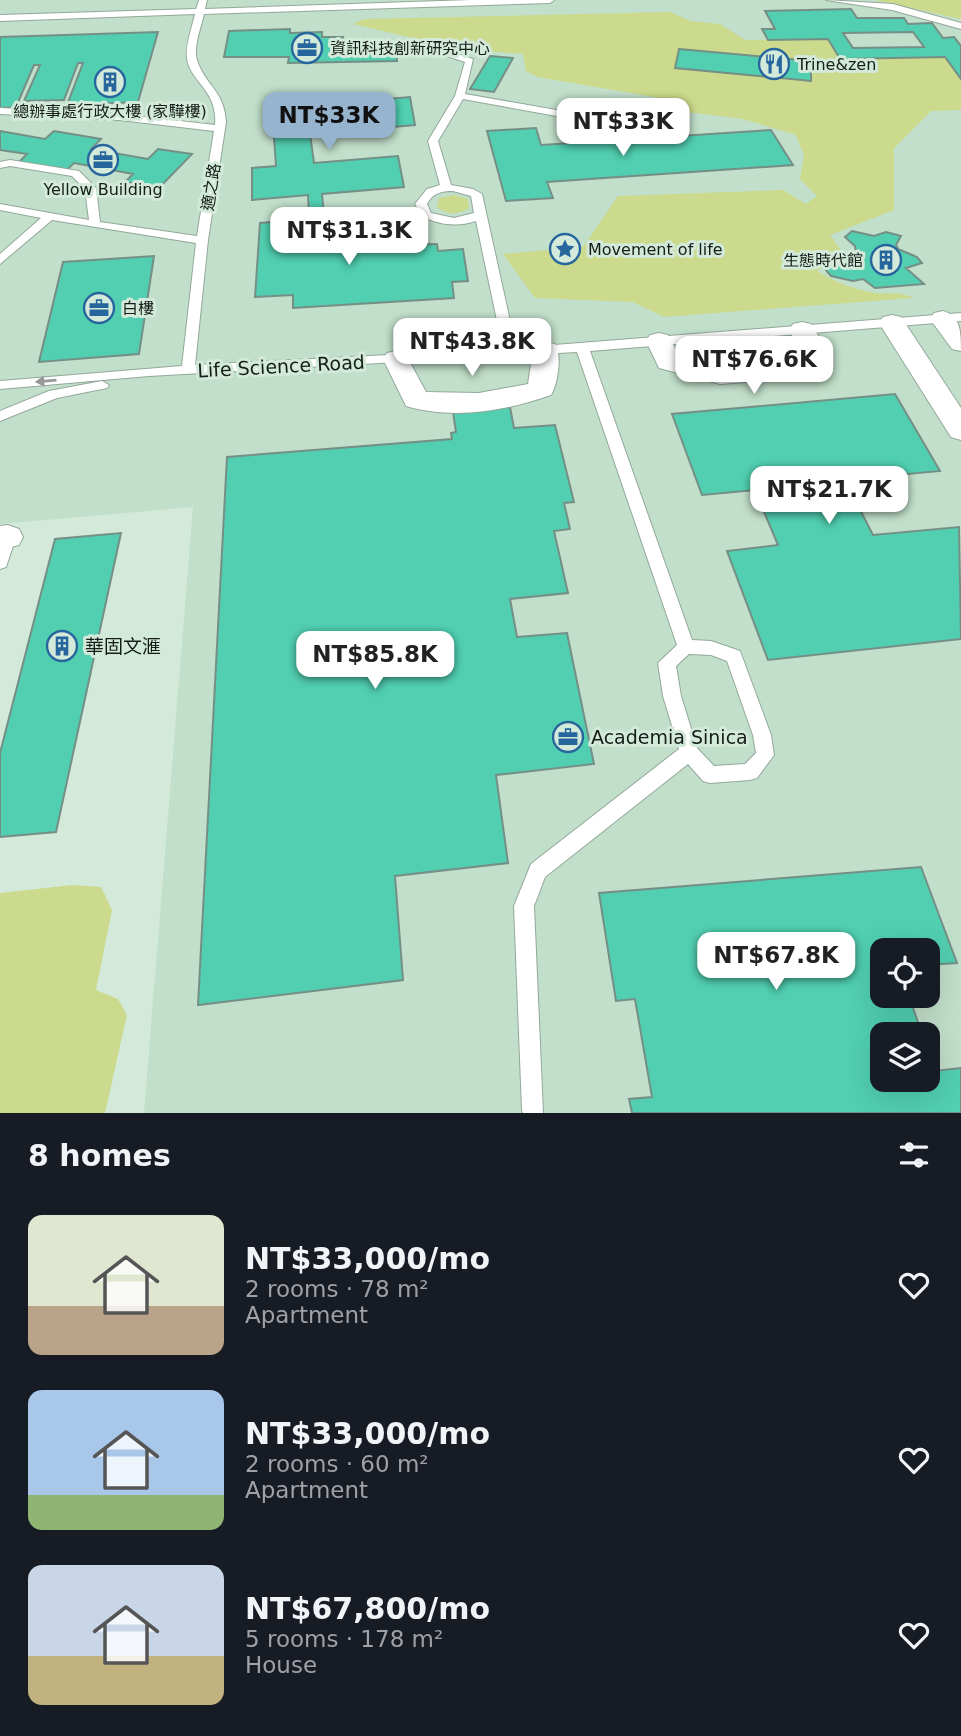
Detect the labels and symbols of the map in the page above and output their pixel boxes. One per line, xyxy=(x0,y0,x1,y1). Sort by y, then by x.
office icon: 資訊科技創新研究中心 xyxy=(290,31,324,65)
place label: 資訊科技創新研究中心 xyxy=(330,39,490,58)
restaurant icon: Trine&zen xyxy=(757,47,791,81)
place label: Trine&zen xyxy=(796,55,876,74)
building icon: 總辦事處行政大樓 (家驊樓) xyxy=(93,65,127,99)
pin: NT$33K xyxy=(272,92,386,152)
pin: NT$33K xyxy=(566,99,680,158)
place label: 總辦事處行政大樓 (家驊樓) xyxy=(13,102,207,121)
office icon: Yellow Building xyxy=(86,143,120,177)
street label: 適之路 xyxy=(198,162,224,212)
place label: Yellow Building xyxy=(42,180,163,199)
pin: NT$31.3K xyxy=(277,208,421,267)
place icon: Movement of life xyxy=(548,232,582,266)
place label: Movement of life xyxy=(588,240,723,259)
building icon: 生態時代館 xyxy=(869,243,903,277)
place label: 生態時代館 xyxy=(783,251,863,270)
office icon: 白樓 xyxy=(82,291,116,325)
place label: 白樓 xyxy=(122,299,154,318)
pin: NT$43.8K xyxy=(400,318,544,378)
pin: NT$76.6K xyxy=(682,336,826,396)
street label: Life Science Road xyxy=(197,351,365,381)
one-way arrow xyxy=(35,376,57,387)
pin: NT$21.7K xyxy=(757,466,901,526)
building icon: 華固文滙 xyxy=(45,629,79,663)
pin: NT$85.8K xyxy=(303,632,447,691)
place label: 華固文滙 xyxy=(85,635,161,657)
office icon: Academia Sinica xyxy=(551,720,585,754)
place label: Academia Sinica xyxy=(591,726,748,748)
pin: NT$67.8K xyxy=(704,932,848,992)

